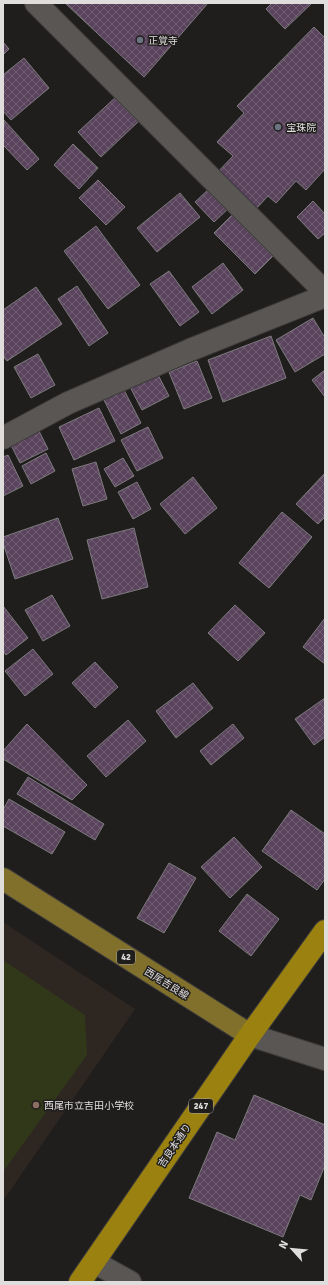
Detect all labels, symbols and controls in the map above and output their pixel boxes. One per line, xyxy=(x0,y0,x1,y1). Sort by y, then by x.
marker: 正覚寺 xyxy=(135,35,145,45)
place label: 正覚寺 xyxy=(148,35,178,47)
marker: 宝珠院 xyxy=(273,122,283,132)
place label: 宝珠院 xyxy=(286,122,316,134)
road number: 42 xyxy=(117,950,135,964)
street label: 西尾吉良線 xyxy=(142,966,191,1002)
road number: 247 xyxy=(189,1099,213,1113)
marker: 西尾市立吉田小学校 xyxy=(31,1100,41,1110)
place label: 西尾市立吉田小学校 xyxy=(44,1100,134,1112)
street label: 吉良本通り xyxy=(156,1121,194,1170)
north arrow xyxy=(272,1229,312,1269)
text: N xyxy=(276,1238,291,1251)

